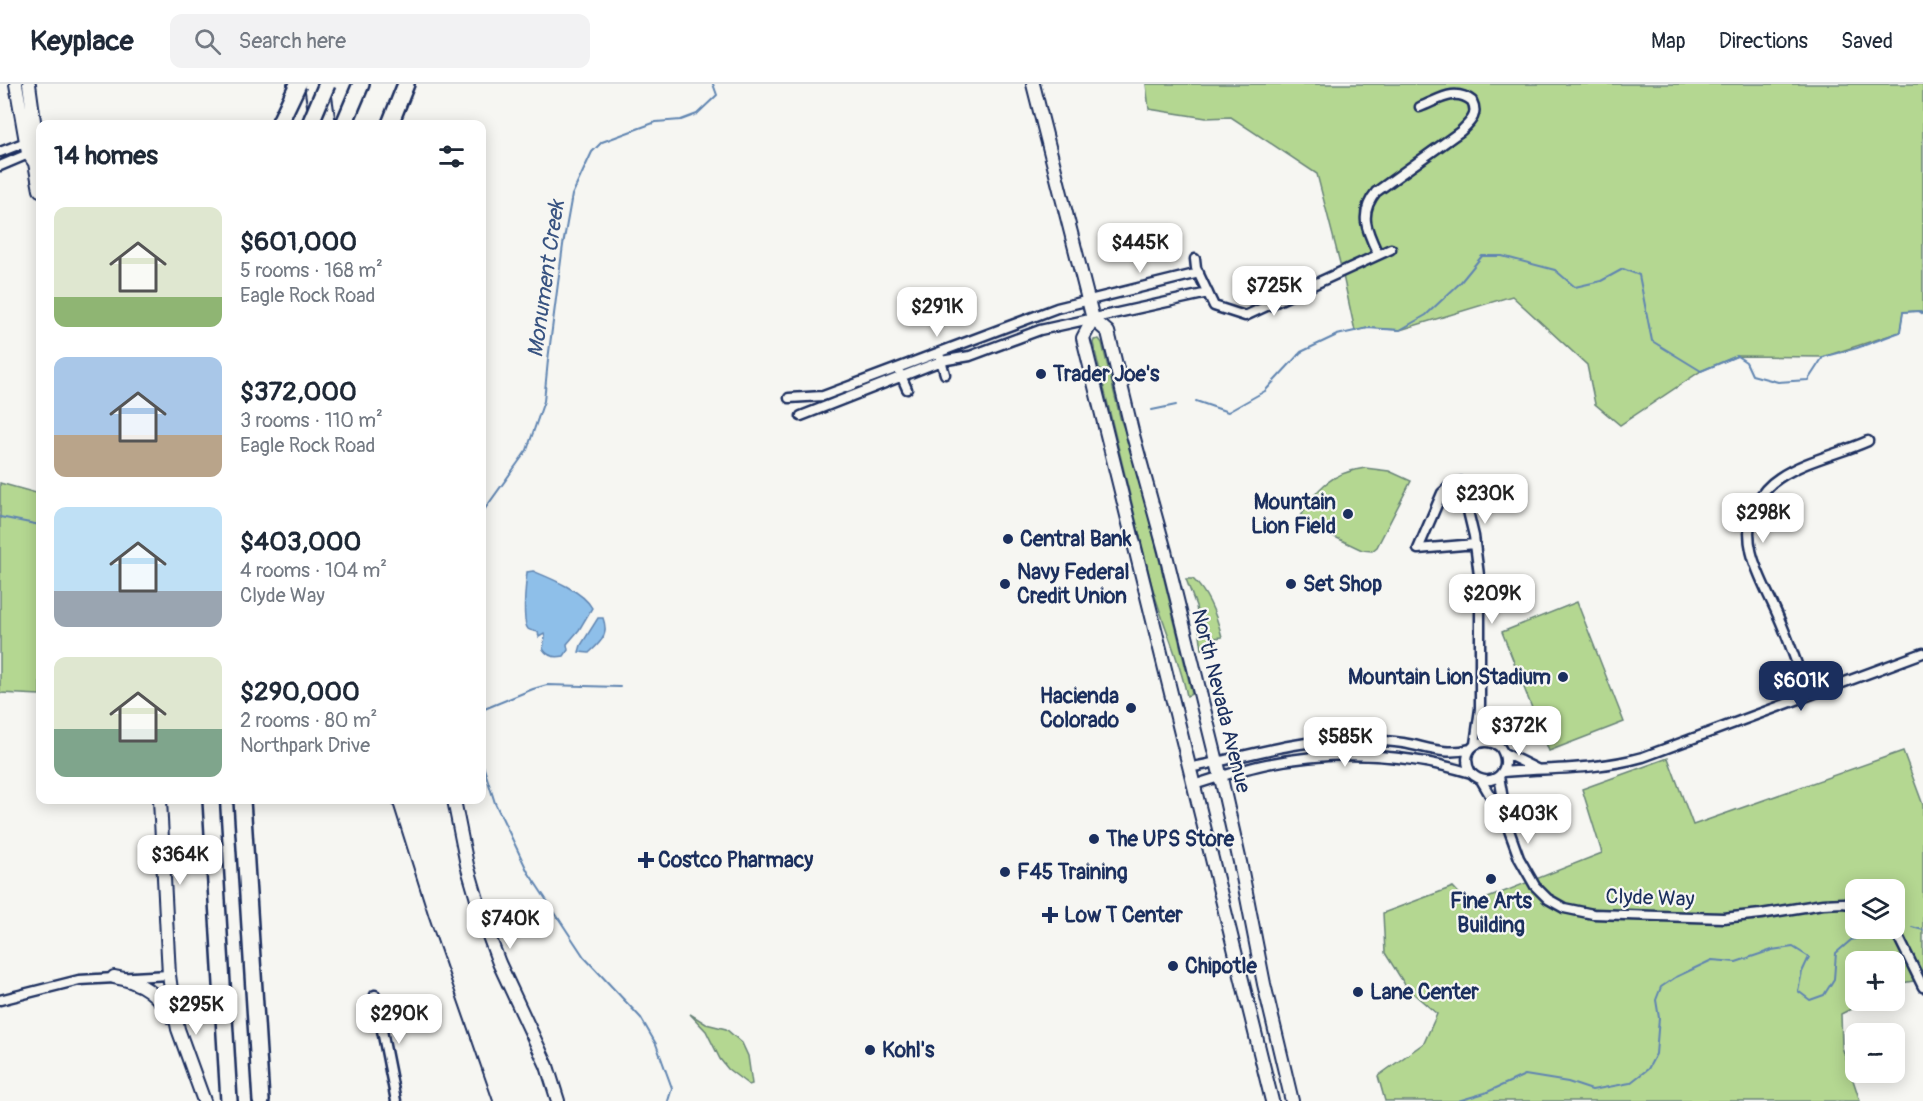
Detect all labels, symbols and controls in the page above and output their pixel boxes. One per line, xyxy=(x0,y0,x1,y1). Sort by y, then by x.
search box xyxy=(170,14,590,68)
text: Keyplace xyxy=(30,24,134,59)
icon: search xyxy=(191,25,224,58)
text: Search here xyxy=(239,27,346,55)
text: Map xyxy=(1651,28,1686,55)
text: Directions xyxy=(1719,28,1808,55)
text: Saved xyxy=(1841,28,1893,55)
text: 14 homes xyxy=(54,140,158,172)
icon: filters xyxy=(435,140,468,173)
water label: Monument Creek xyxy=(521,197,571,359)
pin: $445K xyxy=(1098,223,1182,274)
text: $601,000 xyxy=(240,226,357,258)
text: $445K xyxy=(1112,230,1168,255)
icon: home xyxy=(102,231,174,303)
text: 5 rooms · 168 m² xyxy=(240,258,383,283)
pin: $725K xyxy=(1232,266,1316,317)
text: $725K xyxy=(1246,273,1302,298)
text: Eagle Rock Road xyxy=(240,283,375,308)
pin: $291K xyxy=(895,287,979,338)
text: $291K xyxy=(911,294,963,319)
place label: Trader Joe's xyxy=(1052,361,1160,388)
marker: Trader Joe's xyxy=(1034,367,1048,381)
text: $372,000 xyxy=(240,376,357,408)
icon: home xyxy=(102,381,174,453)
text: 3 rooms · 110 m² xyxy=(240,408,383,433)
text: Eagle Rock Road xyxy=(240,433,375,458)
pin: $230K xyxy=(1443,474,1527,525)
text: $230K xyxy=(1456,481,1514,506)
place label: Mountain Lion Field xyxy=(1251,489,1336,540)
pin: $298K xyxy=(1721,493,1805,544)
text: $298K xyxy=(1736,500,1790,525)
marker: Mountain Lion Field xyxy=(1341,507,1355,521)
text: $403,000 xyxy=(240,526,361,558)
place label: Central Bank xyxy=(1020,526,1132,553)
icon: home xyxy=(102,531,174,603)
marker: Central Bank xyxy=(1001,532,1015,546)
text: 4 rooms · 104 m² xyxy=(240,558,387,583)
place label: Navy Federal Credit Union xyxy=(1017,559,1129,610)
place label: Set Shop xyxy=(1303,571,1382,598)
pin: $209K xyxy=(1450,574,1534,625)
marker: Navy Federal Credit Union xyxy=(998,577,1012,591)
marker: Set Shop xyxy=(1284,577,1298,591)
text: $209K xyxy=(1463,581,1521,606)
text: Clyde Way xyxy=(240,583,325,608)
street label: North Nevada Avenue xyxy=(1185,606,1257,796)
pin: $601K xyxy=(1759,661,1843,712)
place label: Mountain Lion Stadium xyxy=(1348,664,1551,691)
text: $601K xyxy=(1773,668,1829,693)
marker: Mountain Lion Stadium xyxy=(1556,670,1570,684)
text: $290,000 xyxy=(240,676,360,708)
icon: home xyxy=(102,681,174,753)
place label: Hacienda Colorado xyxy=(1040,683,1120,734)
marker: Hacienda Colorado xyxy=(1124,701,1138,715)
pin: $372K xyxy=(1477,706,1561,757)
text: 2 rooms · 80 m² xyxy=(240,708,377,733)
text: $372K xyxy=(1491,713,1547,738)
pin: $585K xyxy=(1303,717,1387,768)
text: $585K xyxy=(1318,724,1372,749)
text: Northpark Drive xyxy=(240,733,370,758)
pin: $403K xyxy=(1486,794,1570,845)
text: $403K xyxy=(1498,801,1558,826)
place label: The UPS Store xyxy=(1105,826,1235,853)
marker: The UPS Store xyxy=(1087,832,1101,846)
pin: $364K xyxy=(138,835,222,886)
text: $364K xyxy=(151,842,209,867)
place label: Costco Pharmacy xyxy=(658,847,813,874)
marker: Costco Pharmacy xyxy=(639,853,653,867)
place label: F45 Training xyxy=(1017,859,1128,886)
marker: F45 Training xyxy=(998,865,1012,879)
marker: Fine Arts Building xyxy=(1484,872,1498,886)
map controls xyxy=(1845,879,1905,1083)
button: layers xyxy=(1845,879,1905,939)
street label: Clyde Way xyxy=(1605,883,1695,913)
place label: Fine Arts Building xyxy=(1450,888,1533,939)
pin: $740K xyxy=(468,899,552,950)
place label: Low T Center xyxy=(1064,902,1183,929)
text: $740K xyxy=(481,906,539,931)
marker: Low T Center xyxy=(1041,906,1059,924)
button: + xyxy=(1845,951,1905,1011)
place label: Chipotle xyxy=(1185,953,1257,980)
marker: Chipotle xyxy=(1166,959,1180,973)
place label: Lane Center xyxy=(1370,979,1479,1006)
pin: $295K xyxy=(154,985,238,1036)
marker: Lane Center xyxy=(1351,985,1365,999)
text: $295K xyxy=(168,992,224,1017)
pin: $290K xyxy=(357,994,441,1045)
text: $290K xyxy=(370,1001,428,1026)
button: − xyxy=(1845,1023,1905,1083)
place label: Kohl's xyxy=(882,1037,935,1064)
marker: Kohl's xyxy=(863,1043,877,1057)

